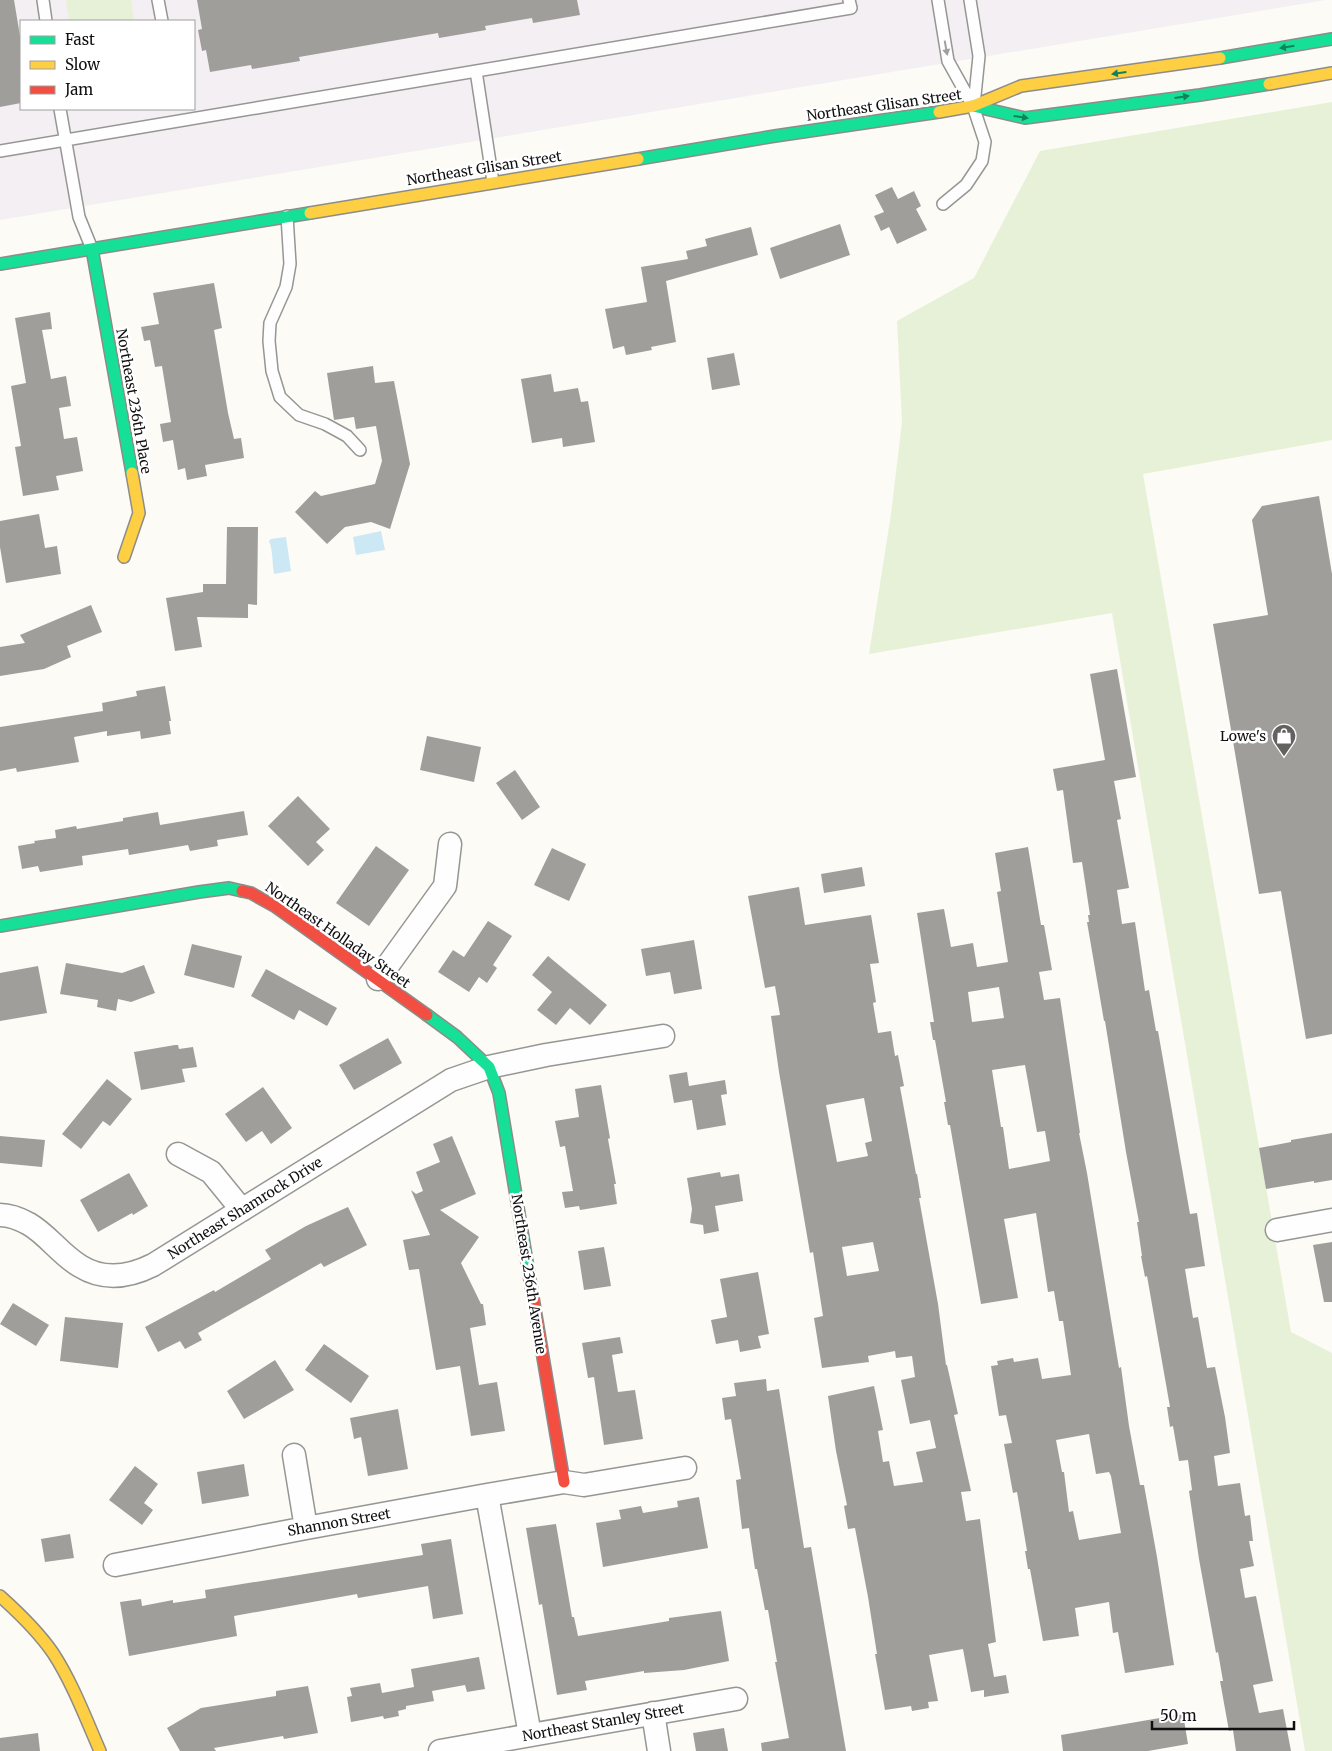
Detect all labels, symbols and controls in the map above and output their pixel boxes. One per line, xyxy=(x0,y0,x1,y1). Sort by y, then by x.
legend xyxy=(20,20,195,110)
text: Fast xyxy=(65,30,95,49)
one-way arrow xyxy=(943,40,951,56)
one-way arrow xyxy=(1279,43,1295,51)
text: Slow xyxy=(65,55,100,74)
one-way arrow xyxy=(1111,69,1127,77)
text: Jam xyxy=(64,80,93,99)
street label: Northeast Glisan Street xyxy=(805,85,963,125)
one-way arrow xyxy=(1174,93,1190,101)
one-way arrow xyxy=(1013,113,1029,121)
street label: Northeast Glisan Street xyxy=(405,147,563,189)
street label: Northeast 236th Place xyxy=(112,327,156,475)
shop icon: Lowe's xyxy=(1271,723,1297,757)
place label: Lowe's xyxy=(1220,727,1266,745)
street label: Northeast Holladay Street xyxy=(262,878,414,992)
street label: Northeast Shamrock Drive xyxy=(164,1153,326,1263)
street label: Northeast 236th Avenue xyxy=(507,1193,551,1355)
street label: Shannon Street xyxy=(286,1504,392,1540)
scale bar xyxy=(1152,1698,1294,1730)
street label: Northeast Stanley Street xyxy=(521,1699,686,1745)
text: 50 m xyxy=(1160,1706,1197,1725)

